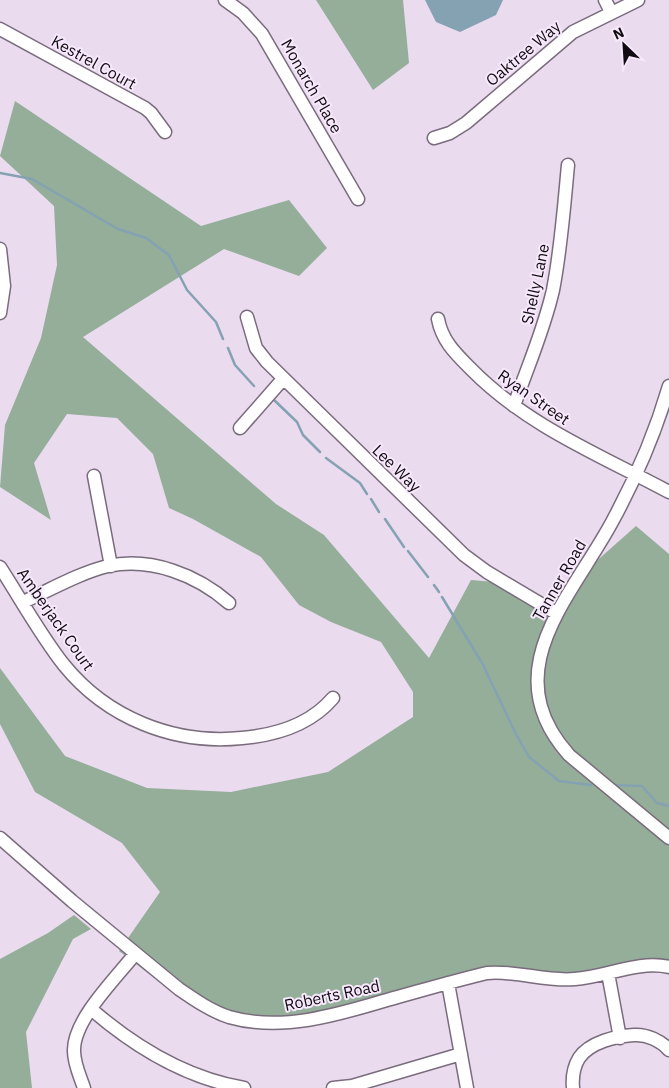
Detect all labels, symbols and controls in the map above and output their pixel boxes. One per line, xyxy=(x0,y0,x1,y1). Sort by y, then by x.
street label: Oaktree Way xyxy=(482,16,564,90)
north arrow xyxy=(599,20,649,70)
text: N xyxy=(610,23,627,44)
street label: Kestrel Court xyxy=(48,30,140,94)
street label: Monarch Place xyxy=(277,35,347,137)
street label: Shelly Lane xyxy=(517,242,553,326)
street label: Ryan Street xyxy=(494,365,574,429)
street label: Lee Way xyxy=(369,440,425,496)
street label: Tanner Road xyxy=(528,536,590,624)
street label: Amberjack Court xyxy=(13,564,99,674)
street label: Roberts Road xyxy=(283,975,381,1015)

